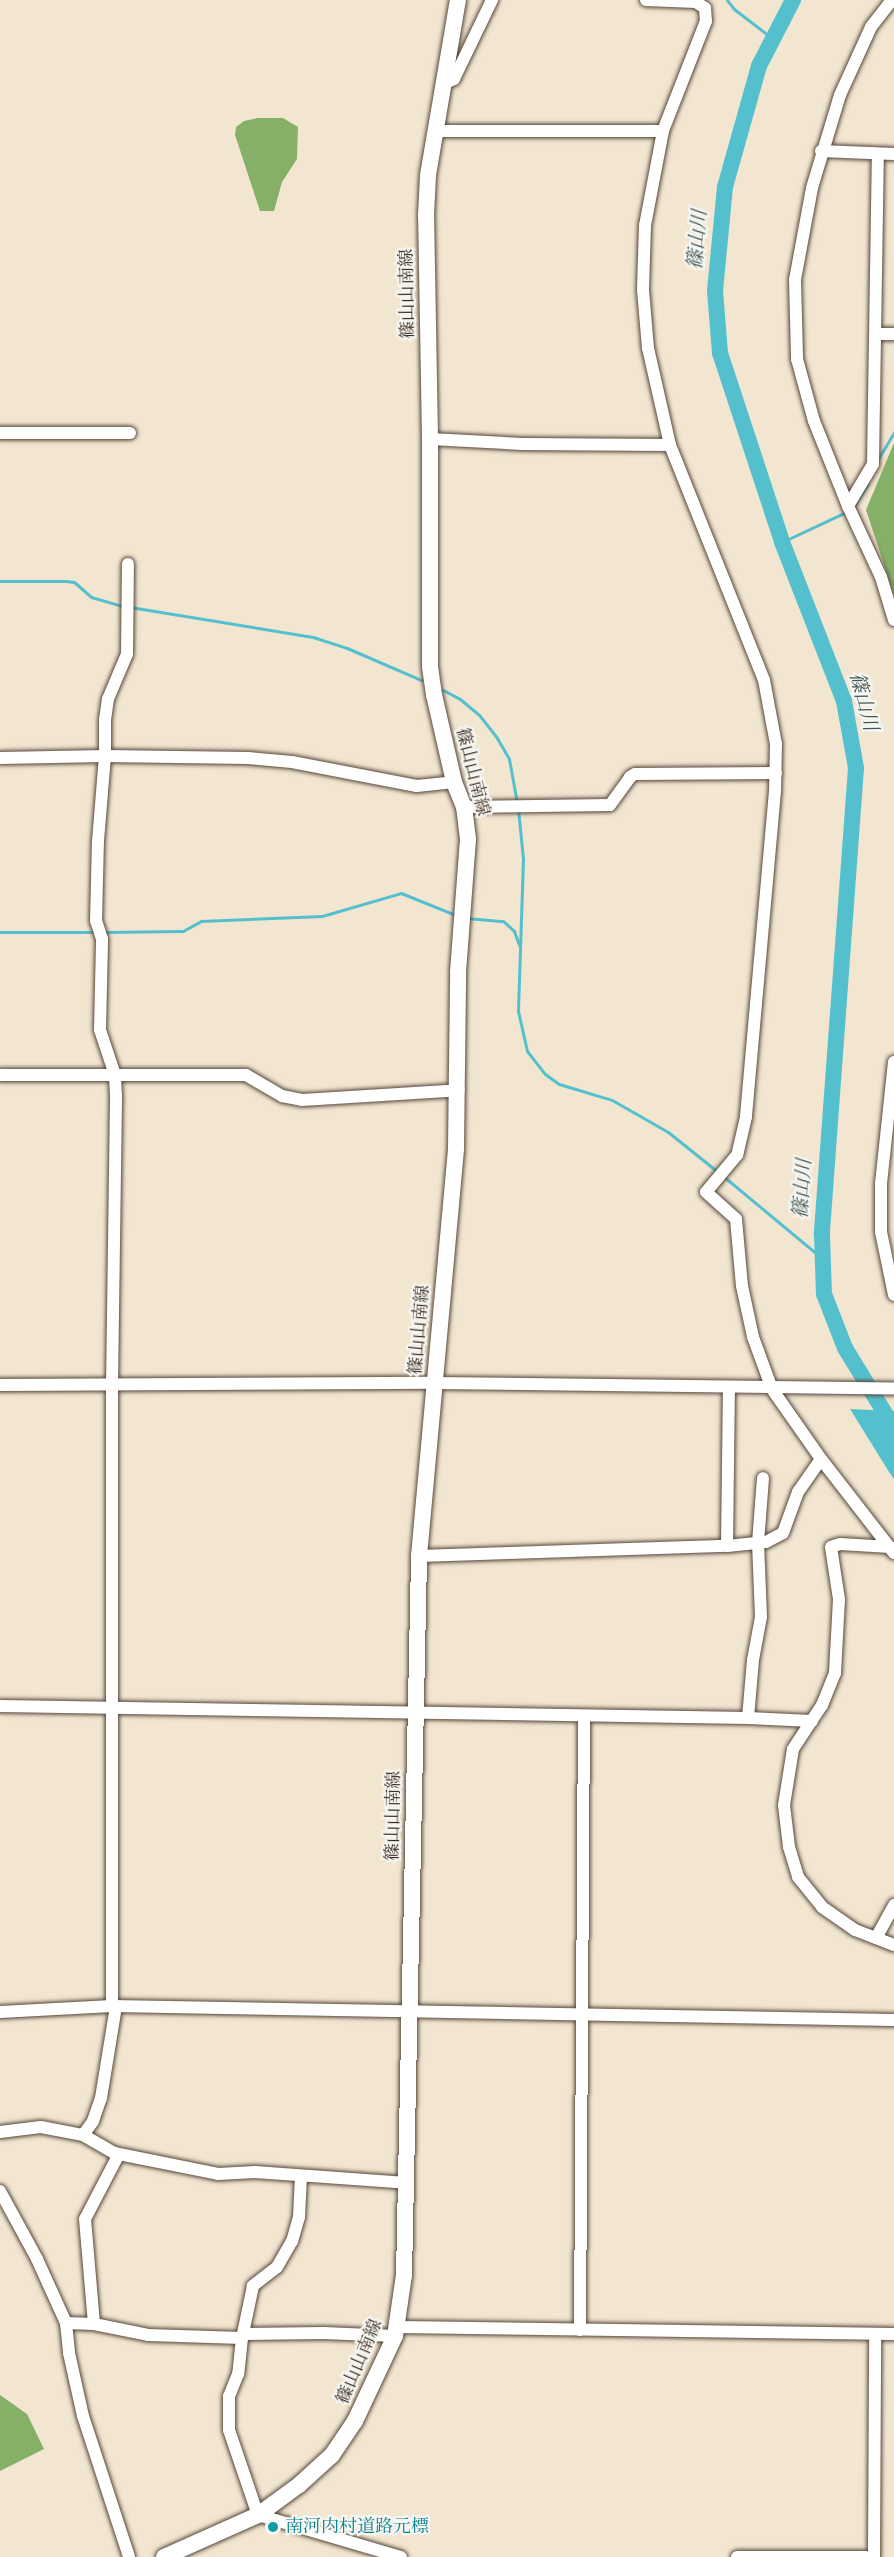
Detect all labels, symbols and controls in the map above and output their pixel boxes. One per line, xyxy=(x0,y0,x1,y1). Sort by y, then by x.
water label: 篠山川 xyxy=(684,209,714,271)
street label: 篠山山南線 xyxy=(396,249,420,339)
water label: 篠山川 xyxy=(843,670,881,734)
street label: 篠山山南線 xyxy=(451,726,493,818)
water label: 篠山川 xyxy=(790,1158,818,1220)
street label: 篠山山南線 xyxy=(405,1284,435,1376)
street label: 篠山山南線 xyxy=(382,1771,406,1861)
street label: 篠山山南線 xyxy=(332,2316,388,2408)
place label: 南河内村道路元標 xyxy=(285,2516,429,2538)
marker: 南河内村道路元標 xyxy=(266,2520,280,2534)

